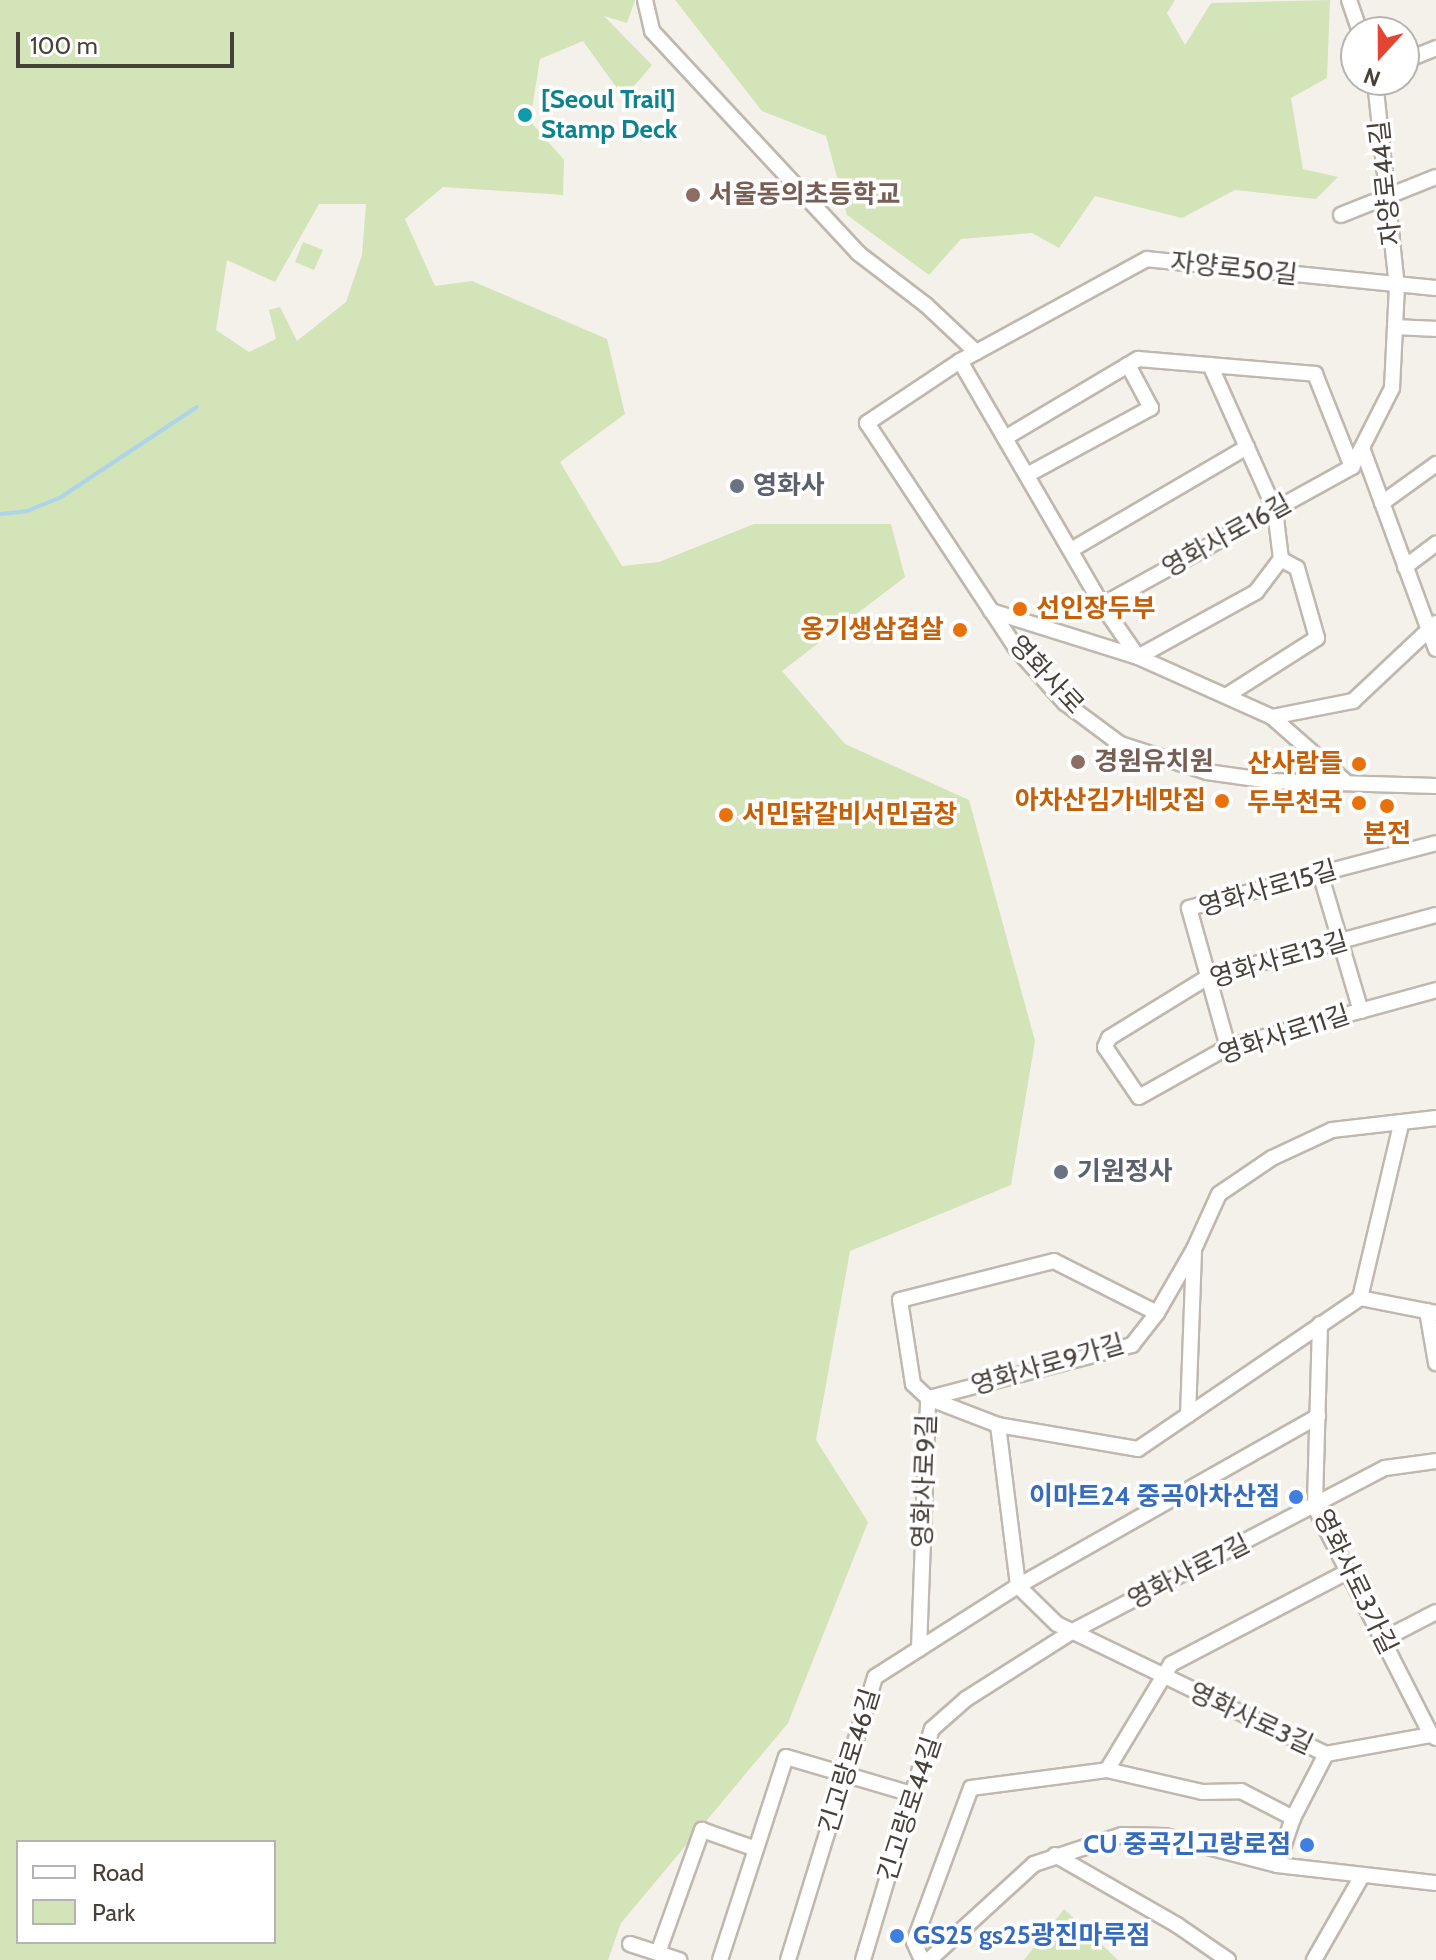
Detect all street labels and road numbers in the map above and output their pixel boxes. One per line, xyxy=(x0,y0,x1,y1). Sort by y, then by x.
street label: 자양로44길 xyxy=(1364,119,1408,247)
street label: 자양로50길 xyxy=(1169,247,1299,291)
street label: 영화사로16길 xyxy=(1157,488,1297,584)
street label: 영화사로 xyxy=(1002,629,1090,721)
street label: 영화사로15길 xyxy=(1195,854,1341,924)
street label: 영화사로13길 xyxy=(1206,925,1352,995)
street label: 영화사로11길 xyxy=(1214,999,1354,1071)
street label: 영화사로9가길 xyxy=(968,1328,1128,1402)
street label: 영화사로9길 xyxy=(907,1413,943,1549)
street label: 영화사로3가길 xyxy=(1306,1504,1404,1660)
street label: 영화사로7길 xyxy=(1123,1528,1255,1616)
street label: 영화사로3길 xyxy=(1184,1677,1318,1761)
street label: 긴고랑로46길 xyxy=(813,1685,887,1837)
street label: 긴고랑로44길 xyxy=(872,1733,948,1885)

